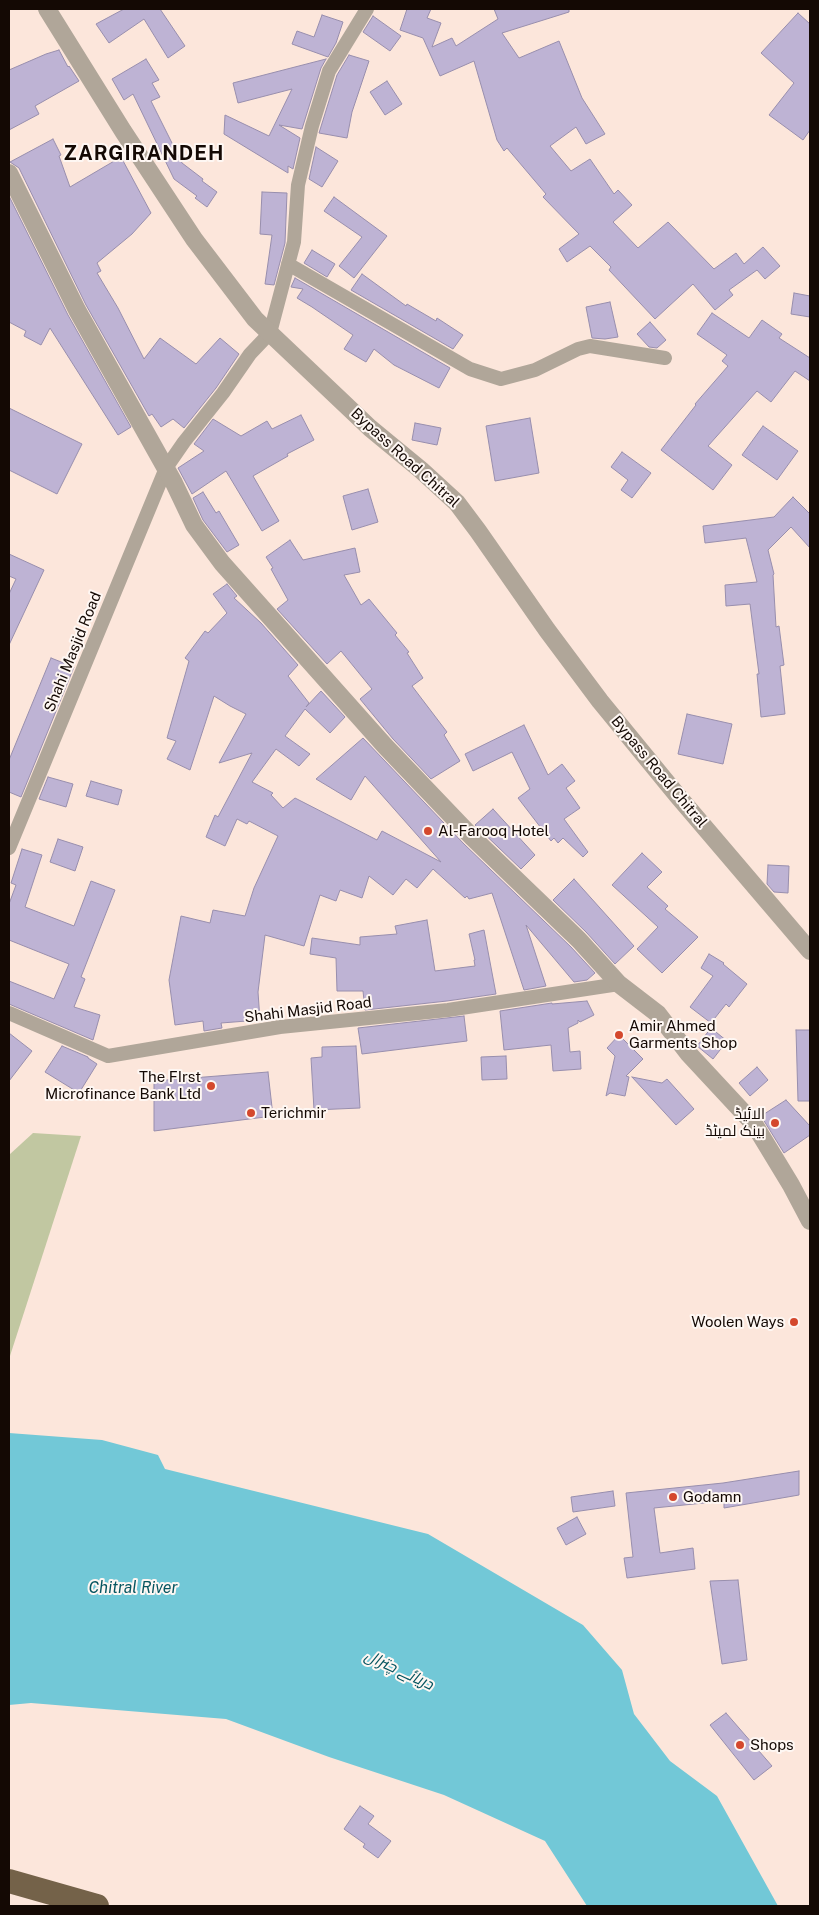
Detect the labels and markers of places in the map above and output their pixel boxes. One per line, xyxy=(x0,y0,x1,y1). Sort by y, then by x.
place label: Al-Farooq Hotel xyxy=(438,822,549,840)
marker: Al-Farooq Hotel xyxy=(422,825,434,837)
place label: Amir Ahmed Garments Shop xyxy=(629,1017,737,1052)
marker: Amir Ahmed Garments Shop xyxy=(613,1029,625,1041)
place label: The FIrst Microfinance Bank Ltd xyxy=(45,1068,201,1103)
marker: The FIrst Microfinance Bank Ltd xyxy=(205,1080,217,1092)
place label: Terichmir xyxy=(261,1104,326,1122)
place label: الائیڈ بینک لمیٹڈ xyxy=(705,1105,765,1140)
marker: Terichmir xyxy=(245,1107,257,1119)
marker: الائیڈ بینک لمیٹڈ xyxy=(769,1117,781,1129)
place label: Woolen Ways xyxy=(691,1313,784,1331)
marker: Woolen Ways xyxy=(788,1316,800,1328)
place label: Godamn xyxy=(683,1488,741,1506)
marker: Godamn xyxy=(667,1491,679,1503)
place label: Shops xyxy=(750,1736,794,1754)
marker: Shops xyxy=(734,1739,746,1751)

